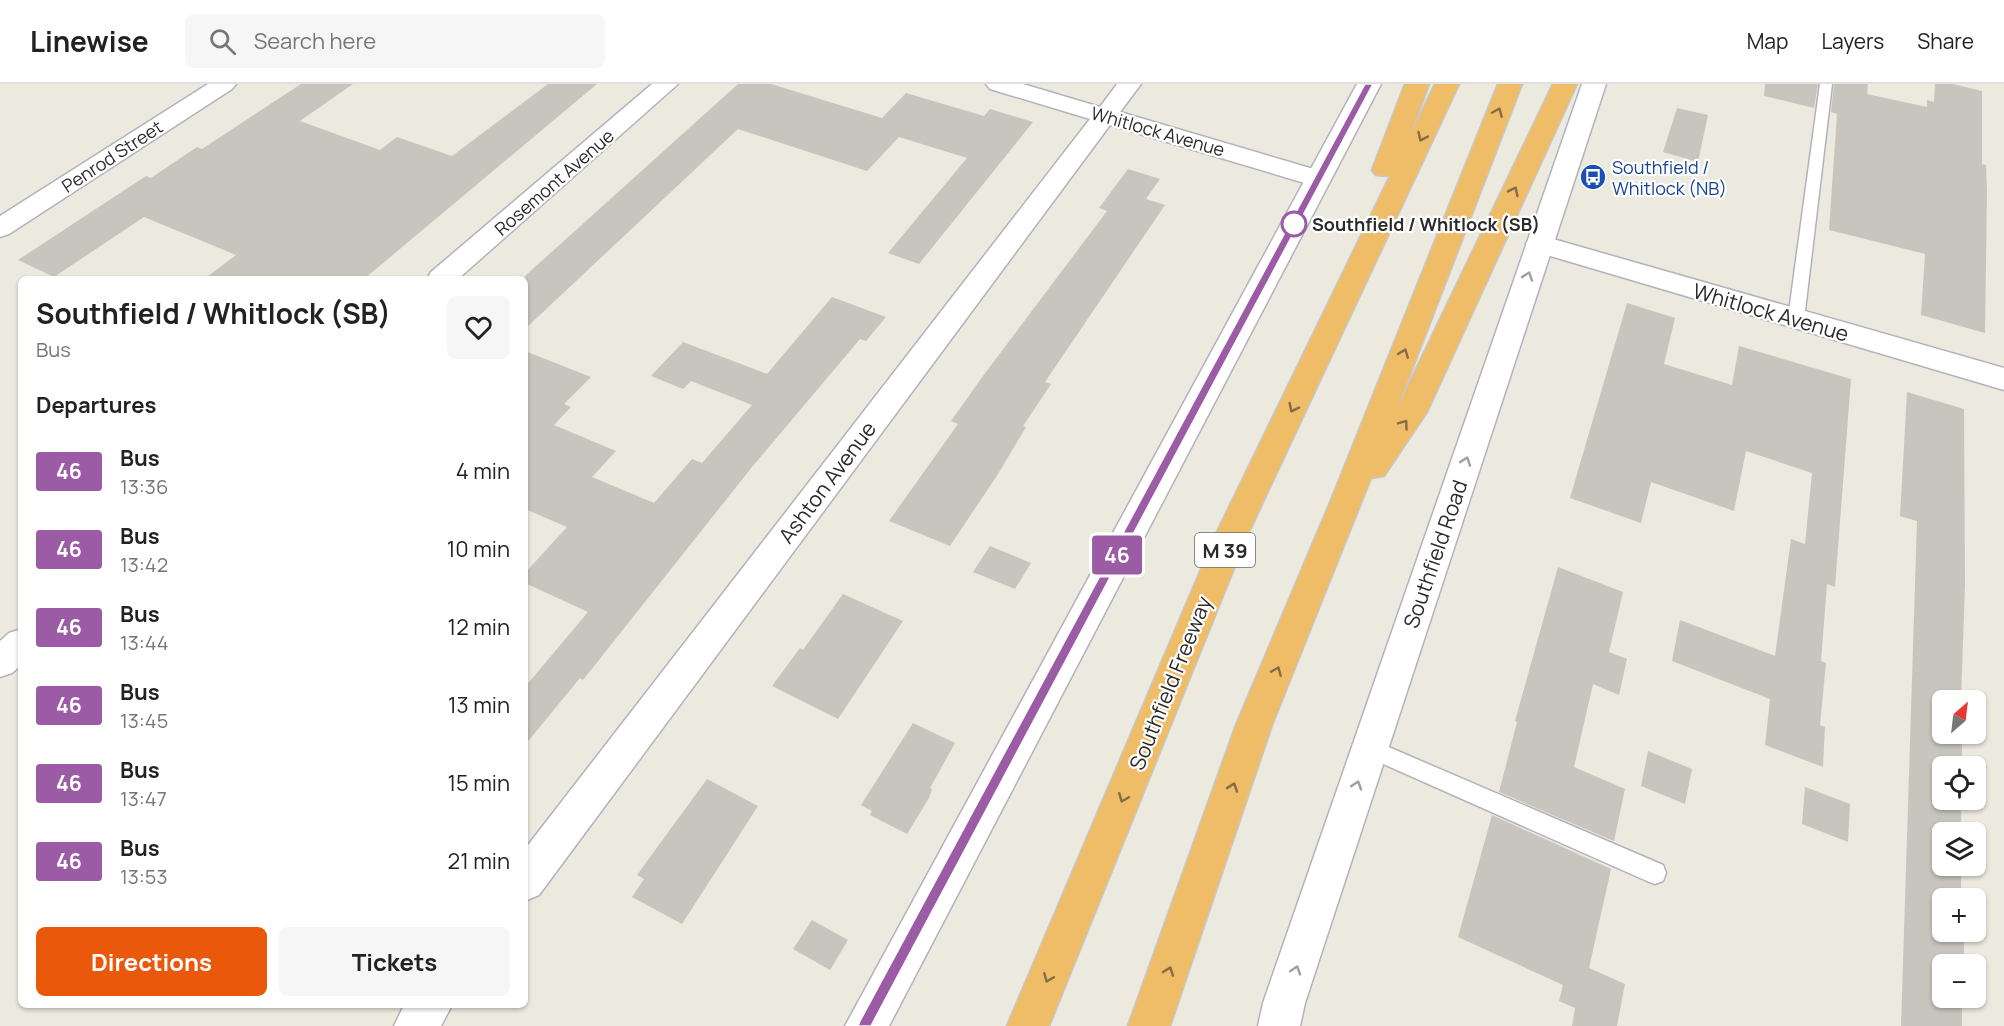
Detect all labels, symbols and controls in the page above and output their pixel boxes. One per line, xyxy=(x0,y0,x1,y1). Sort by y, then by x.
search box xyxy=(185,14,605,68)
text: Linewise xyxy=(30,22,149,60)
icon: search xyxy=(206,25,239,58)
text: Search here xyxy=(254,26,376,56)
text: Map xyxy=(1747,27,1788,55)
text: Layers xyxy=(1821,27,1884,55)
text: Share xyxy=(1917,27,1974,55)
street label: Whitlock Avenue xyxy=(1088,100,1228,162)
one-way arrow xyxy=(1491,108,1503,119)
street label: Penrod Street xyxy=(57,114,167,198)
street label: Rosemont Avenue xyxy=(489,124,619,240)
one-way arrow xyxy=(1417,130,1429,141)
place label: Southfield / Whitlock (NB) xyxy=(1612,155,1727,200)
bus stop icon: Southfield / Whitlock (NB) xyxy=(1578,162,1608,192)
one-way arrow xyxy=(1507,186,1519,197)
marker: Southfield / Whitlock (SB) xyxy=(1281,211,1307,237)
place label: Southfield / Whitlock (SB) xyxy=(1312,212,1540,236)
one-way arrow xyxy=(1521,271,1533,282)
street label: Whitlock Avenue xyxy=(1690,276,1852,348)
text: Southfield / Whitlock (SB) xyxy=(36,294,391,332)
button: heart xyxy=(447,296,510,359)
text: Bus xyxy=(36,336,71,363)
one-way arrow xyxy=(1397,348,1409,359)
text: Departures xyxy=(36,390,156,420)
one-way arrow xyxy=(1289,402,1301,413)
street label: Ashton Avenue xyxy=(772,415,882,549)
one-way arrow xyxy=(1397,419,1408,430)
text: Bus xyxy=(120,443,160,473)
text: 4 min xyxy=(456,456,510,486)
one-way arrow xyxy=(1459,456,1471,467)
text: 46 xyxy=(56,457,82,485)
text: 13:36 xyxy=(120,473,168,500)
street label: Southfield Road xyxy=(1397,476,1473,632)
text: Bus xyxy=(120,521,160,551)
road number: M 39 xyxy=(1195,533,1255,567)
text: 10 min xyxy=(447,534,510,564)
text: 46 xyxy=(56,535,82,563)
line badge: 46 xyxy=(1090,536,1144,574)
text: 46 xyxy=(1104,541,1130,569)
text: 13:42 xyxy=(120,551,168,578)
street label: Southfield Freeway xyxy=(1122,592,1218,774)
text: Bus xyxy=(120,599,160,629)
text: 12 min xyxy=(448,612,510,642)
text: 46 xyxy=(56,613,82,641)
text: 13:44 xyxy=(120,629,169,656)
one-way arrow xyxy=(1270,667,1282,678)
text: Bus xyxy=(120,677,160,707)
text: 13 min xyxy=(448,690,510,720)
north arrow xyxy=(1932,690,1986,744)
map controls xyxy=(1932,690,1986,1008)
text: 46 xyxy=(56,691,82,719)
text: 13:45 xyxy=(120,707,168,734)
text: Bus xyxy=(120,755,160,785)
button: locate xyxy=(1932,756,1986,810)
text: 15 min xyxy=(447,768,510,798)
text: 46 xyxy=(56,769,82,797)
one-way arrow xyxy=(1350,780,1363,791)
one-way arrow xyxy=(1226,782,1238,793)
text: 13:47 xyxy=(120,785,167,812)
one-way arrow xyxy=(1118,792,1130,803)
button: layers xyxy=(1932,822,1986,876)
text: Bus xyxy=(120,833,160,863)
text: 21 min xyxy=(448,846,510,876)
text: 46 xyxy=(56,847,82,875)
text: 13:53 xyxy=(120,863,167,890)
button: + xyxy=(1932,888,1986,942)
button: Directions xyxy=(36,927,267,996)
button: Tickets xyxy=(279,927,510,996)
button: − xyxy=(1932,954,1986,1008)
one-way arrow xyxy=(1288,965,1301,976)
one-way arrow xyxy=(1161,966,1174,977)
one-way arrow xyxy=(1043,972,1055,983)

